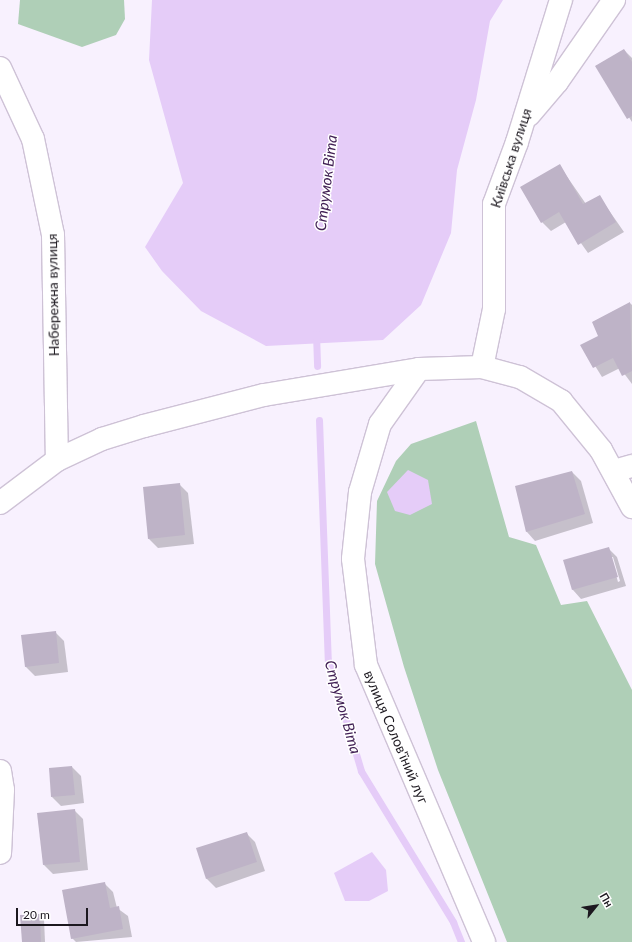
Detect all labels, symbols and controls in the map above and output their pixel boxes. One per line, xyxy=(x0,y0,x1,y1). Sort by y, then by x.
street label: Київська вулиця xyxy=(487,106,535,210)
water label: Струмок Віта xyxy=(311,134,341,232)
street label: Набережна вулиця xyxy=(44,234,62,356)
water label: Струмок Віта xyxy=(321,658,365,756)
street label: вулиця Солов'їний луг xyxy=(360,668,432,806)
north arrow xyxy=(576,886,616,926)
text: Пн xyxy=(598,890,616,909)
scale bar xyxy=(18,900,90,926)
text: 20 m xyxy=(23,907,50,922)

